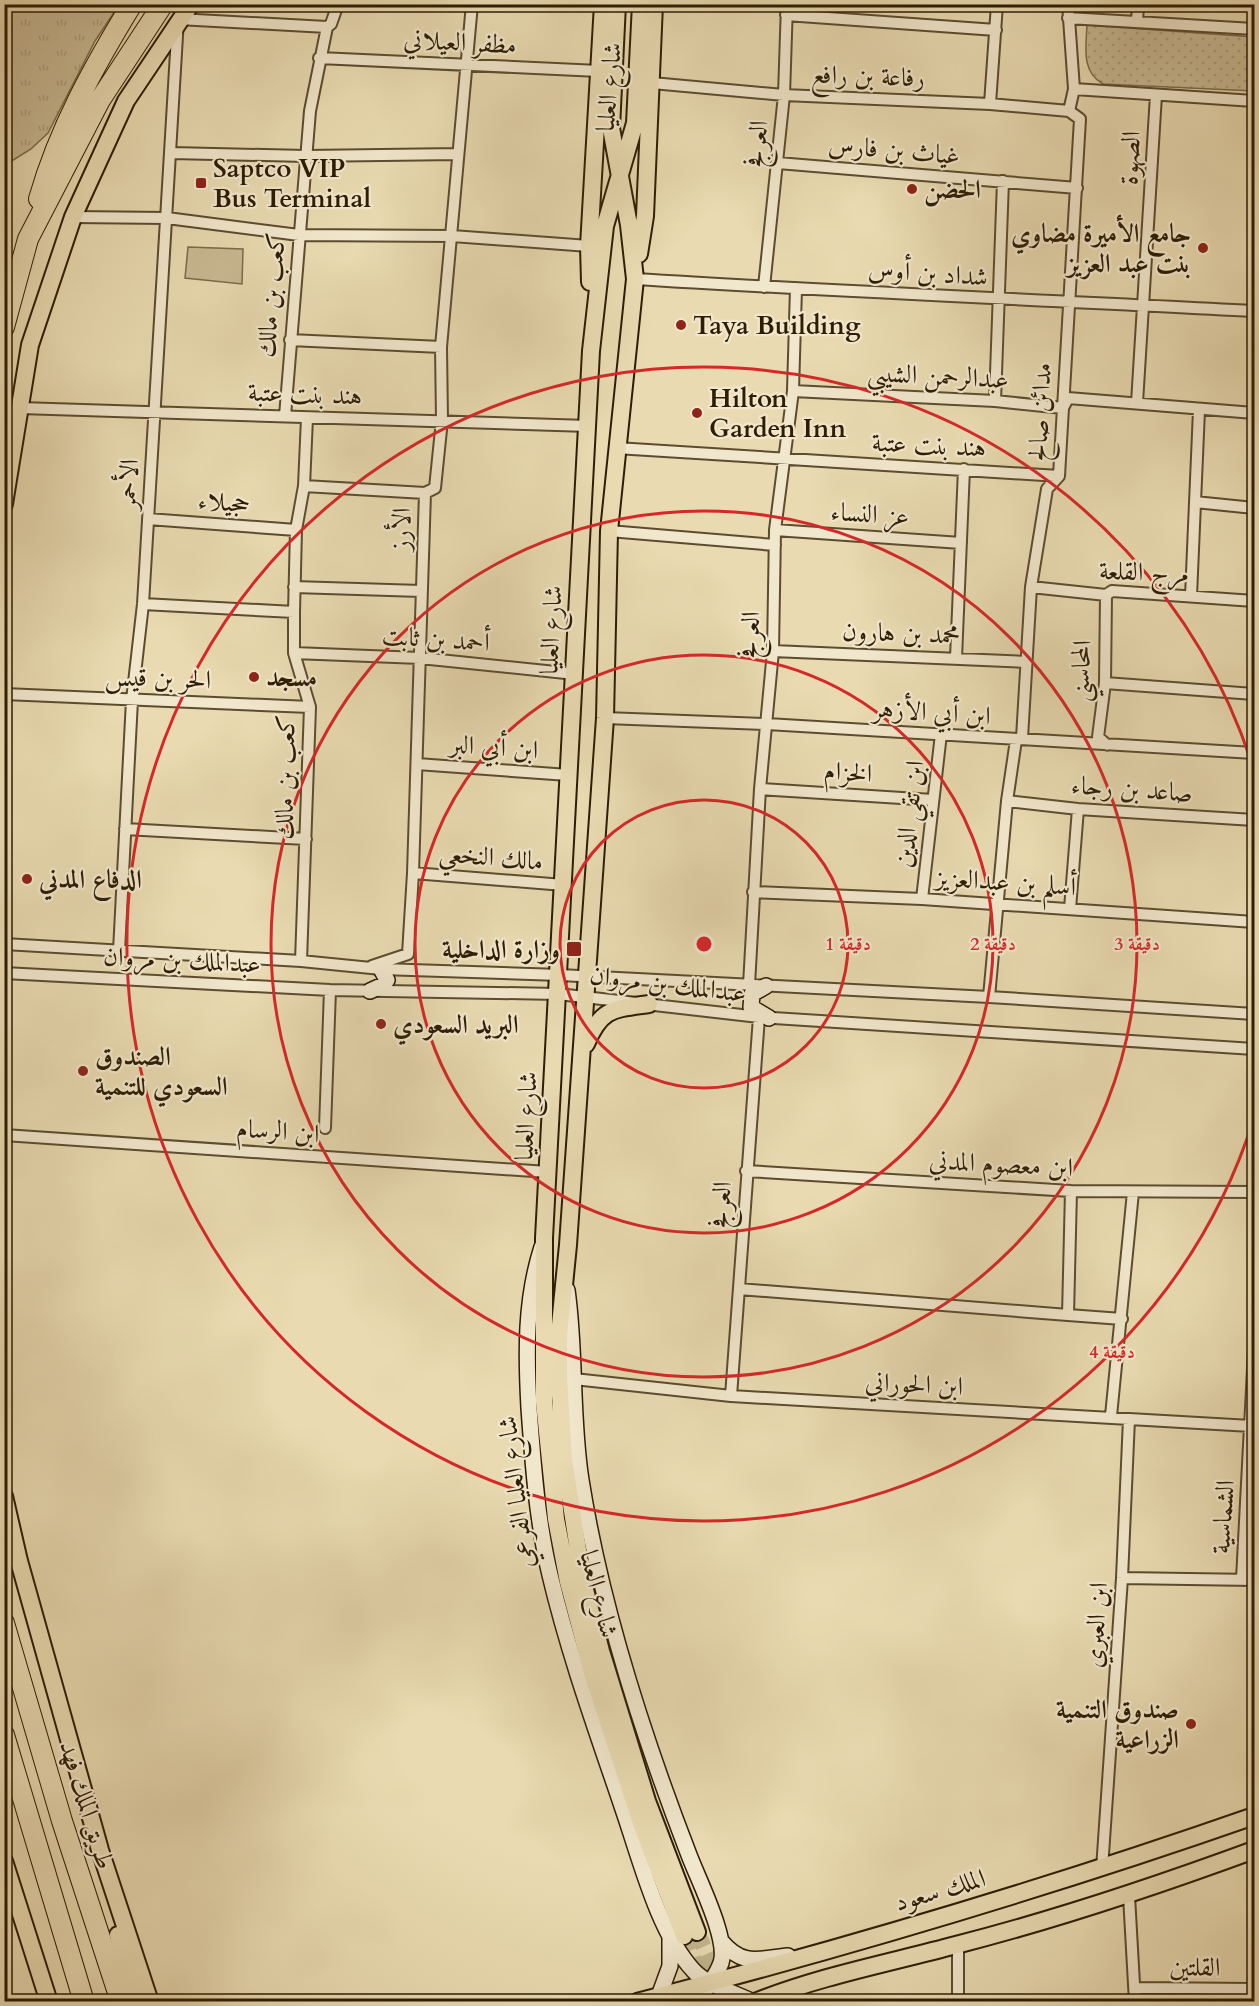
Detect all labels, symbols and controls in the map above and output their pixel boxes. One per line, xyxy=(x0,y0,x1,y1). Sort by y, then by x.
street label: مظفر العيلاني xyxy=(402,22,517,66)
street label: شارع العليا xyxy=(588,41,634,133)
street label: رفاعة بن رافع xyxy=(810,57,926,101)
street label: العرفج xyxy=(738,119,780,169)
street label: غياث بن فارس xyxy=(827,127,961,173)
street label: الصهوة xyxy=(1111,130,1149,186)
place label: Saptco VIP Bus Terminal xyxy=(213,151,371,216)
place label: الحضن xyxy=(924,172,981,207)
marker: Saptco VIP Bus Terminal xyxy=(194,176,208,190)
marker: الحضن xyxy=(905,182,919,196)
place label: جامع الأميرة مضاوي بنت عبد العزيز xyxy=(1011,214,1191,281)
street label: كعب بن مالك xyxy=(248,231,294,359)
marker: جامع الأميرة مضاوي بنت عبد العزيز xyxy=(1196,241,1210,255)
street label: شداد بن أوس xyxy=(867,251,989,295)
place label: Taya Building xyxy=(693,308,861,343)
marker: Taya Building xyxy=(674,318,688,332)
street label: عبدالرحمن الشيبي xyxy=(866,355,1010,403)
street label: مدائن صالح xyxy=(1020,362,1064,462)
street label: هند بنت عتبة xyxy=(247,375,363,413)
place label: Hilton Garden Inn xyxy=(709,381,846,446)
marker: Hilton Garden Inn xyxy=(690,406,704,420)
street label: هند بنت عتبة xyxy=(871,425,987,465)
street label: الأحمر xyxy=(108,458,147,513)
street label: حجيلاء xyxy=(197,483,251,521)
street label: عز النساء xyxy=(829,494,911,534)
street label: الأرز xyxy=(382,507,419,554)
street label: مرج القلعة xyxy=(1098,553,1190,597)
street label: شارع العليا xyxy=(531,585,575,676)
street label: العرفج xyxy=(732,611,772,659)
street label: محمد بن هارون xyxy=(841,613,961,653)
street label: أحمد بن ثابت xyxy=(381,618,491,660)
street label: المحاسني xyxy=(1062,640,1106,703)
street label: الحر بن قيس xyxy=(104,659,212,697)
place label: مسجد xyxy=(266,660,317,695)
marker: مسجد xyxy=(247,670,261,684)
street label: ابن أبي الأزهر xyxy=(869,689,992,738)
street label: كعب بن مالك xyxy=(266,714,304,840)
street label: ابن أبي البر xyxy=(445,726,539,772)
street label: الخزام xyxy=(822,753,873,796)
street label: ابن تقي الدين xyxy=(885,758,941,871)
street label: صاعد بن رجاء xyxy=(1070,767,1194,811)
street label: مالك النخعي xyxy=(437,835,545,885)
street label: أسلم بن عبدالعزيز xyxy=(931,859,1078,912)
place label: الدفاع المدني xyxy=(38,862,142,901)
marker: الدفاع المدني xyxy=(20,872,34,886)
place label: وزارة الداخلية xyxy=(442,932,560,967)
text: 1 دقيقة xyxy=(825,932,871,957)
text: 2 دقيقة xyxy=(970,932,1016,957)
text: 3 دقيقة xyxy=(1114,932,1160,957)
centre of rings xyxy=(694,934,714,954)
street label: عبدالملك بن مروان xyxy=(102,938,262,982)
marker: وزارة الداخلية xyxy=(565,940,583,958)
street label: عبدالملك بن مروان xyxy=(588,957,748,1011)
place label: البريد السعودي xyxy=(393,1007,519,1046)
marker: البريد السعودي xyxy=(374,1017,388,1031)
place label: الصندوق السعودي للتنمية xyxy=(95,1039,228,1108)
marker: الصندوق السعودي للتنمية xyxy=(76,1064,90,1078)
street label: شارع العليا xyxy=(506,1071,550,1162)
street label: ابن الرسام xyxy=(235,1111,321,1156)
street label: ابن معصوم المدني xyxy=(928,1143,1074,1190)
street label: العرفج xyxy=(702,1180,744,1230)
text: 4 دقيقة xyxy=(1089,1340,1135,1365)
street label: ابن الحوراني xyxy=(864,1364,964,1408)
street label: شارع العليا الفرعي xyxy=(489,1413,547,1570)
street label: الشماسية xyxy=(1203,1479,1243,1555)
street label: شارع العليا xyxy=(567,1546,627,1643)
street label: ابن العبري xyxy=(1076,1581,1119,1669)
place label: صندوق التنمية الزراعية xyxy=(1056,1692,1179,1757)
marker: صندوق التنمية الزراعية xyxy=(1184,1717,1198,1731)
street label: طريق الملك فهد xyxy=(51,1736,123,1874)
street label: الملك سعود xyxy=(890,1860,990,1920)
street label: القلتين xyxy=(1169,1949,1221,1985)

